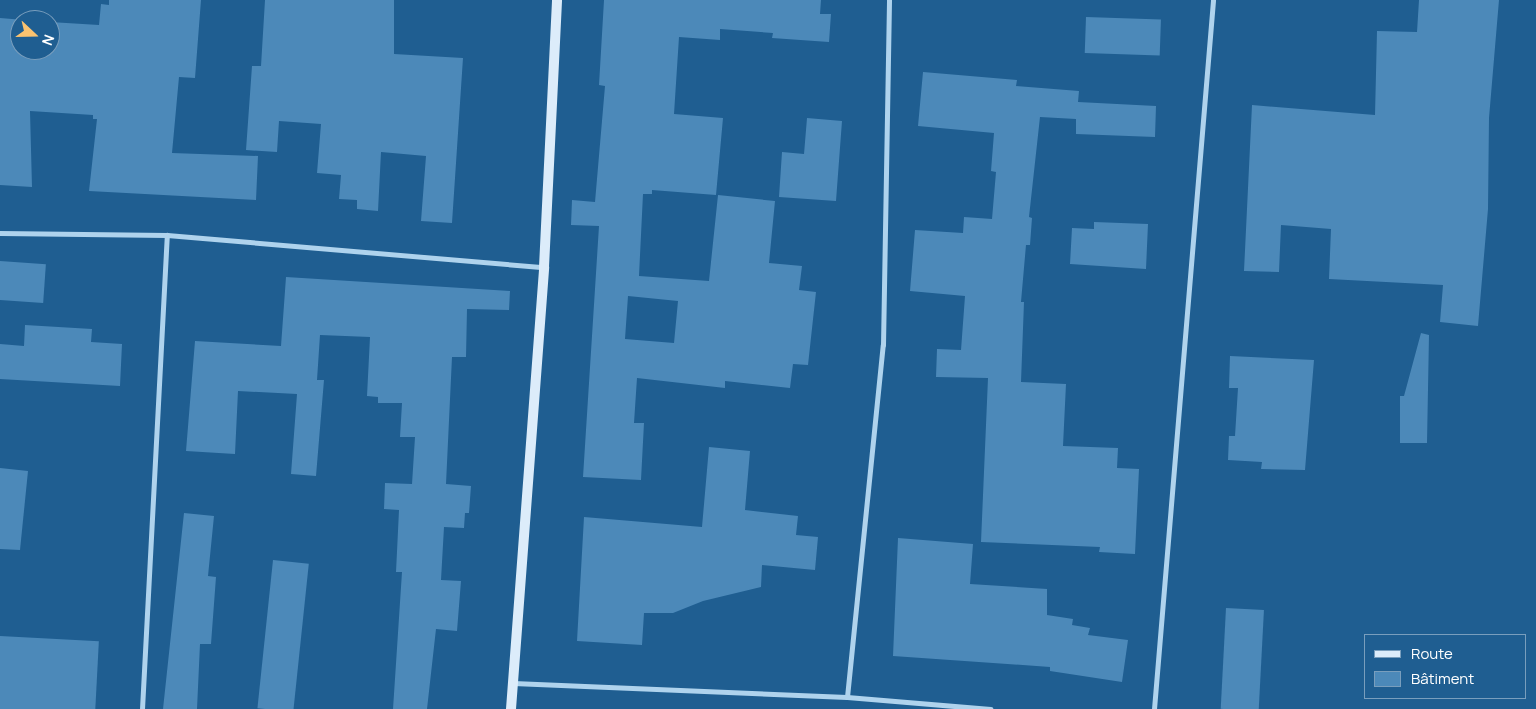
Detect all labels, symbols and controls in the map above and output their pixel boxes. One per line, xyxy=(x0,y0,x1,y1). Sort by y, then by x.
north arrow xyxy=(10,10,60,60)
text: N xyxy=(38,32,59,48)
legend xyxy=(1364,634,1526,699)
text: Route xyxy=(1411,643,1453,664)
text: Bâtiment xyxy=(1411,668,1474,689)

